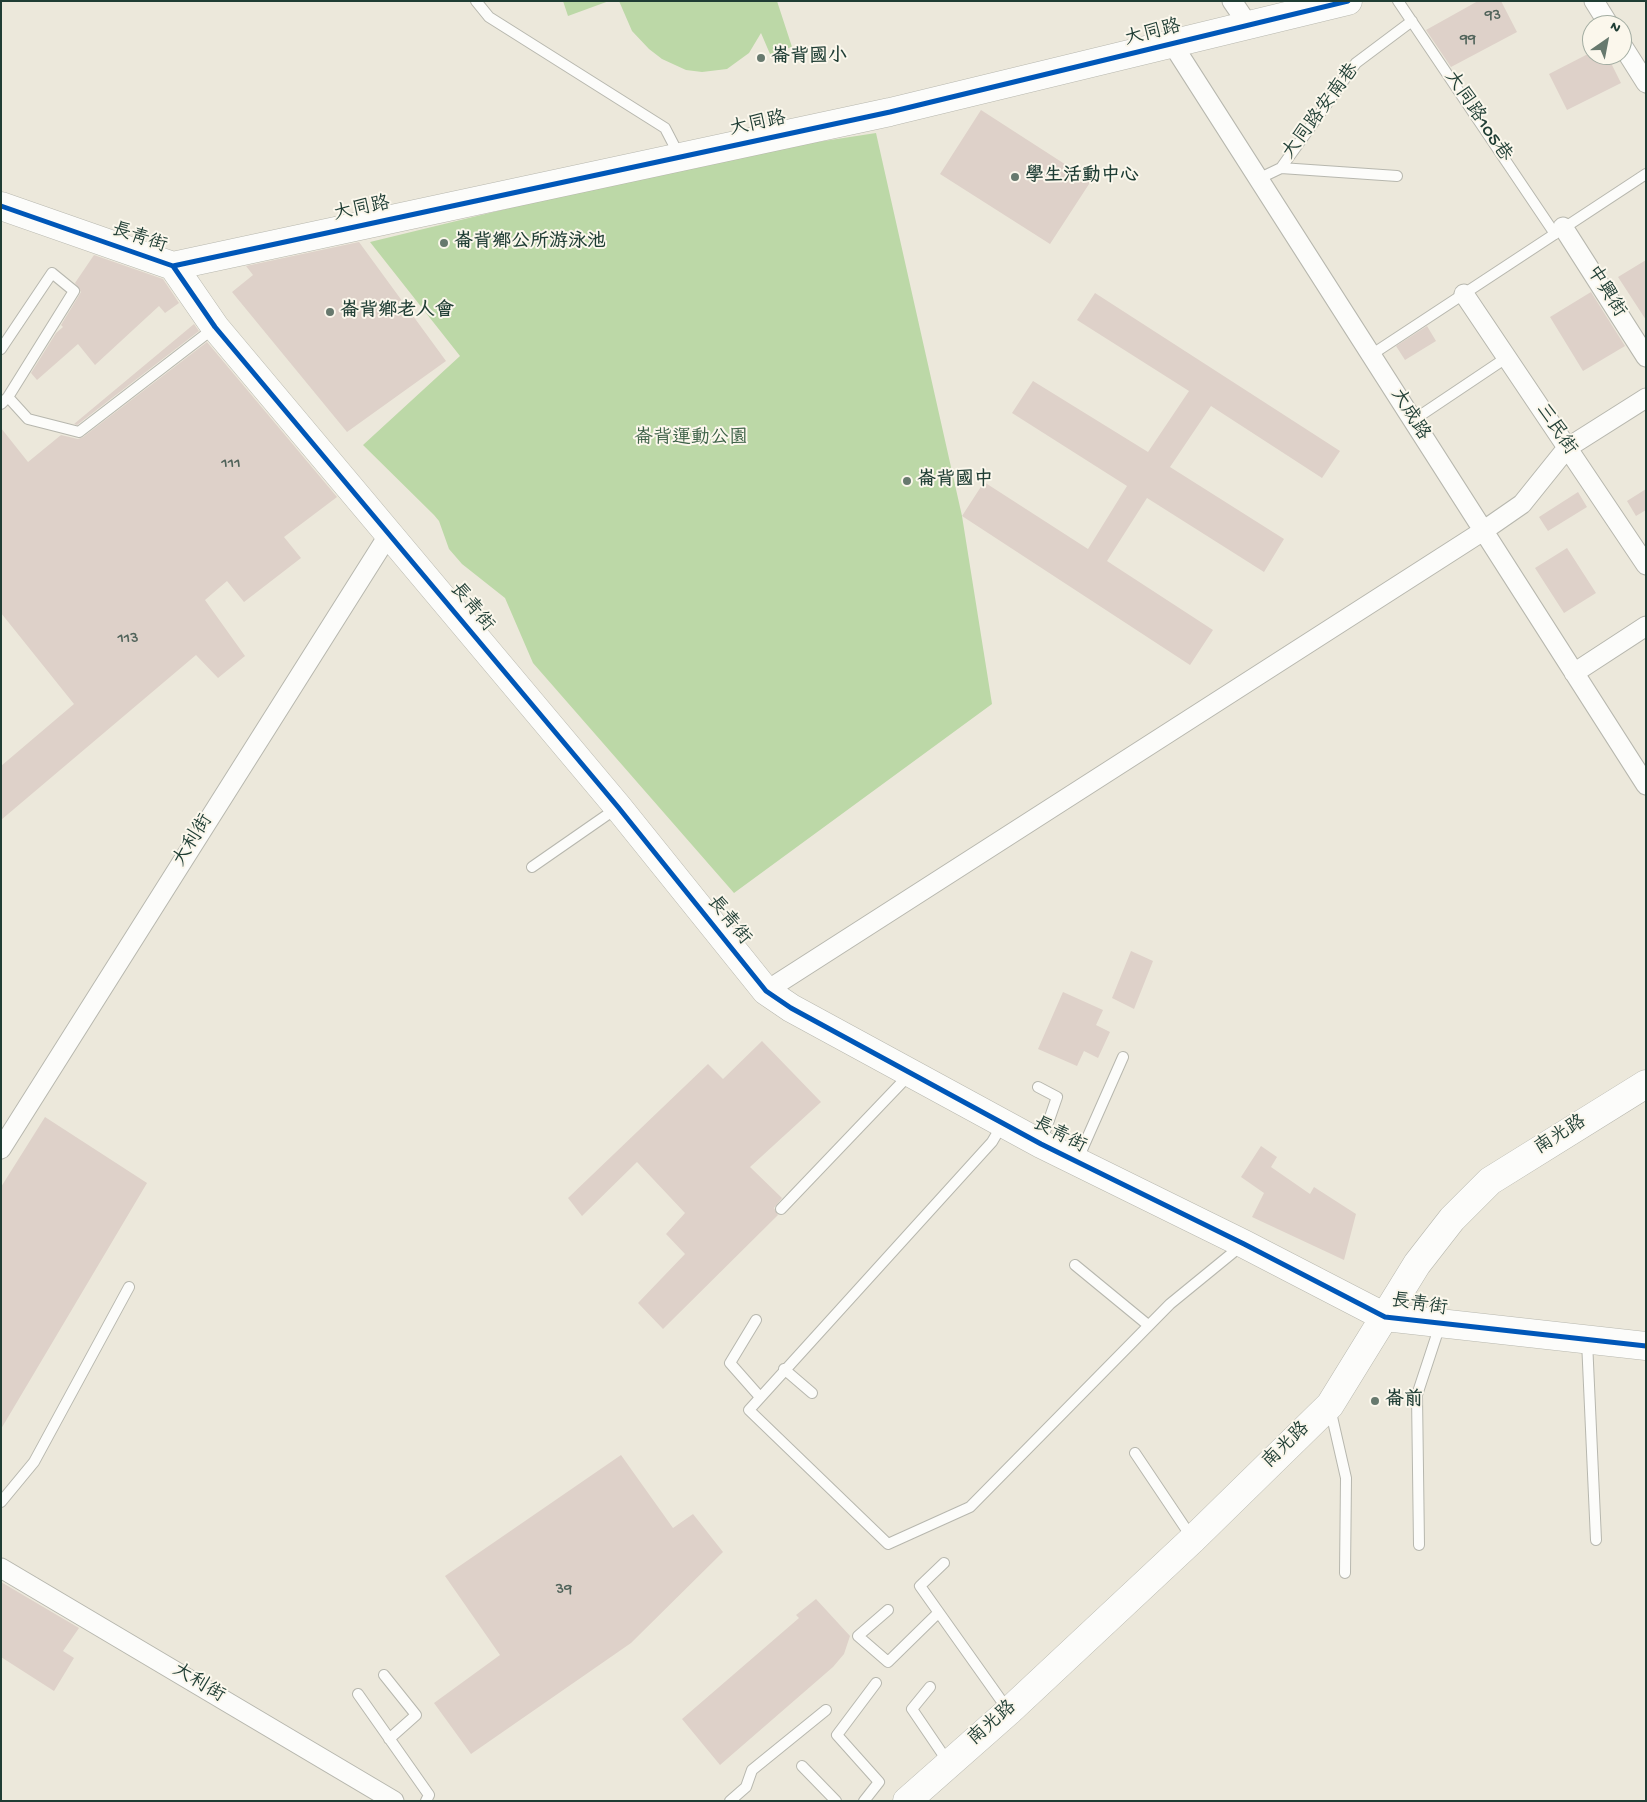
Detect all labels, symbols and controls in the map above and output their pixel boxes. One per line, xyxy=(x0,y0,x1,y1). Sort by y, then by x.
house number: 93 xyxy=(1485,7,1501,27)
north arrow xyxy=(1582,15,1632,65)
street label: 大同路 xyxy=(1123,16,1183,52)
text: N xyxy=(1606,18,1623,37)
house number: 99 xyxy=(1460,31,1476,51)
place label: 崙背國小 xyxy=(771,47,847,69)
marker: 崙背國小 xyxy=(755,52,767,64)
street label: 大同路安南巷 xyxy=(1279,60,1365,164)
street label: 大同路105巷 xyxy=(1438,67,1516,167)
street label: 大同路 xyxy=(728,108,788,142)
place label: 學生活動中心 xyxy=(1025,166,1139,188)
marker: 學生活動中心 xyxy=(1009,171,1021,183)
street label: 大同路 xyxy=(332,193,392,227)
street label: 長青街 xyxy=(108,219,170,259)
place label: 崙背鄉公所游泳池 xyxy=(454,232,606,254)
marker: 崙背鄉公所游泳池 xyxy=(438,237,450,249)
street label: 中興街 xyxy=(1580,262,1630,322)
place label: 崙背鄉老人會 xyxy=(340,301,454,323)
marker: 崙背鄉老人會 xyxy=(324,306,336,318)
street label: 大成路 xyxy=(1384,385,1434,445)
street label: 三民街 xyxy=(1530,400,1580,460)
park label: 崙背運動公園 xyxy=(634,428,748,450)
house number: 111 xyxy=(221,455,241,475)
place label: 崙背國中 xyxy=(917,470,993,492)
marker: 崙背國中 xyxy=(901,475,913,487)
street label: 長青街 xyxy=(444,579,498,637)
house number: 113 xyxy=(117,630,139,650)
street label: 大利街 xyxy=(169,811,219,871)
street label: 長青街 xyxy=(701,892,755,950)
street label: 南光路 xyxy=(1531,1111,1591,1161)
street label: 長青街 xyxy=(1028,1113,1090,1159)
street label: 長青街 xyxy=(1389,1290,1449,1322)
place label: 崙前 xyxy=(1385,1390,1423,1412)
marker: 崙前 xyxy=(1369,1395,1381,1407)
street label: 南光路 xyxy=(1259,1418,1315,1474)
house number: 39 xyxy=(556,1581,572,1601)
street label: 大利街 xyxy=(168,1660,228,1708)
street label: 南光路 xyxy=(964,1697,1022,1751)

